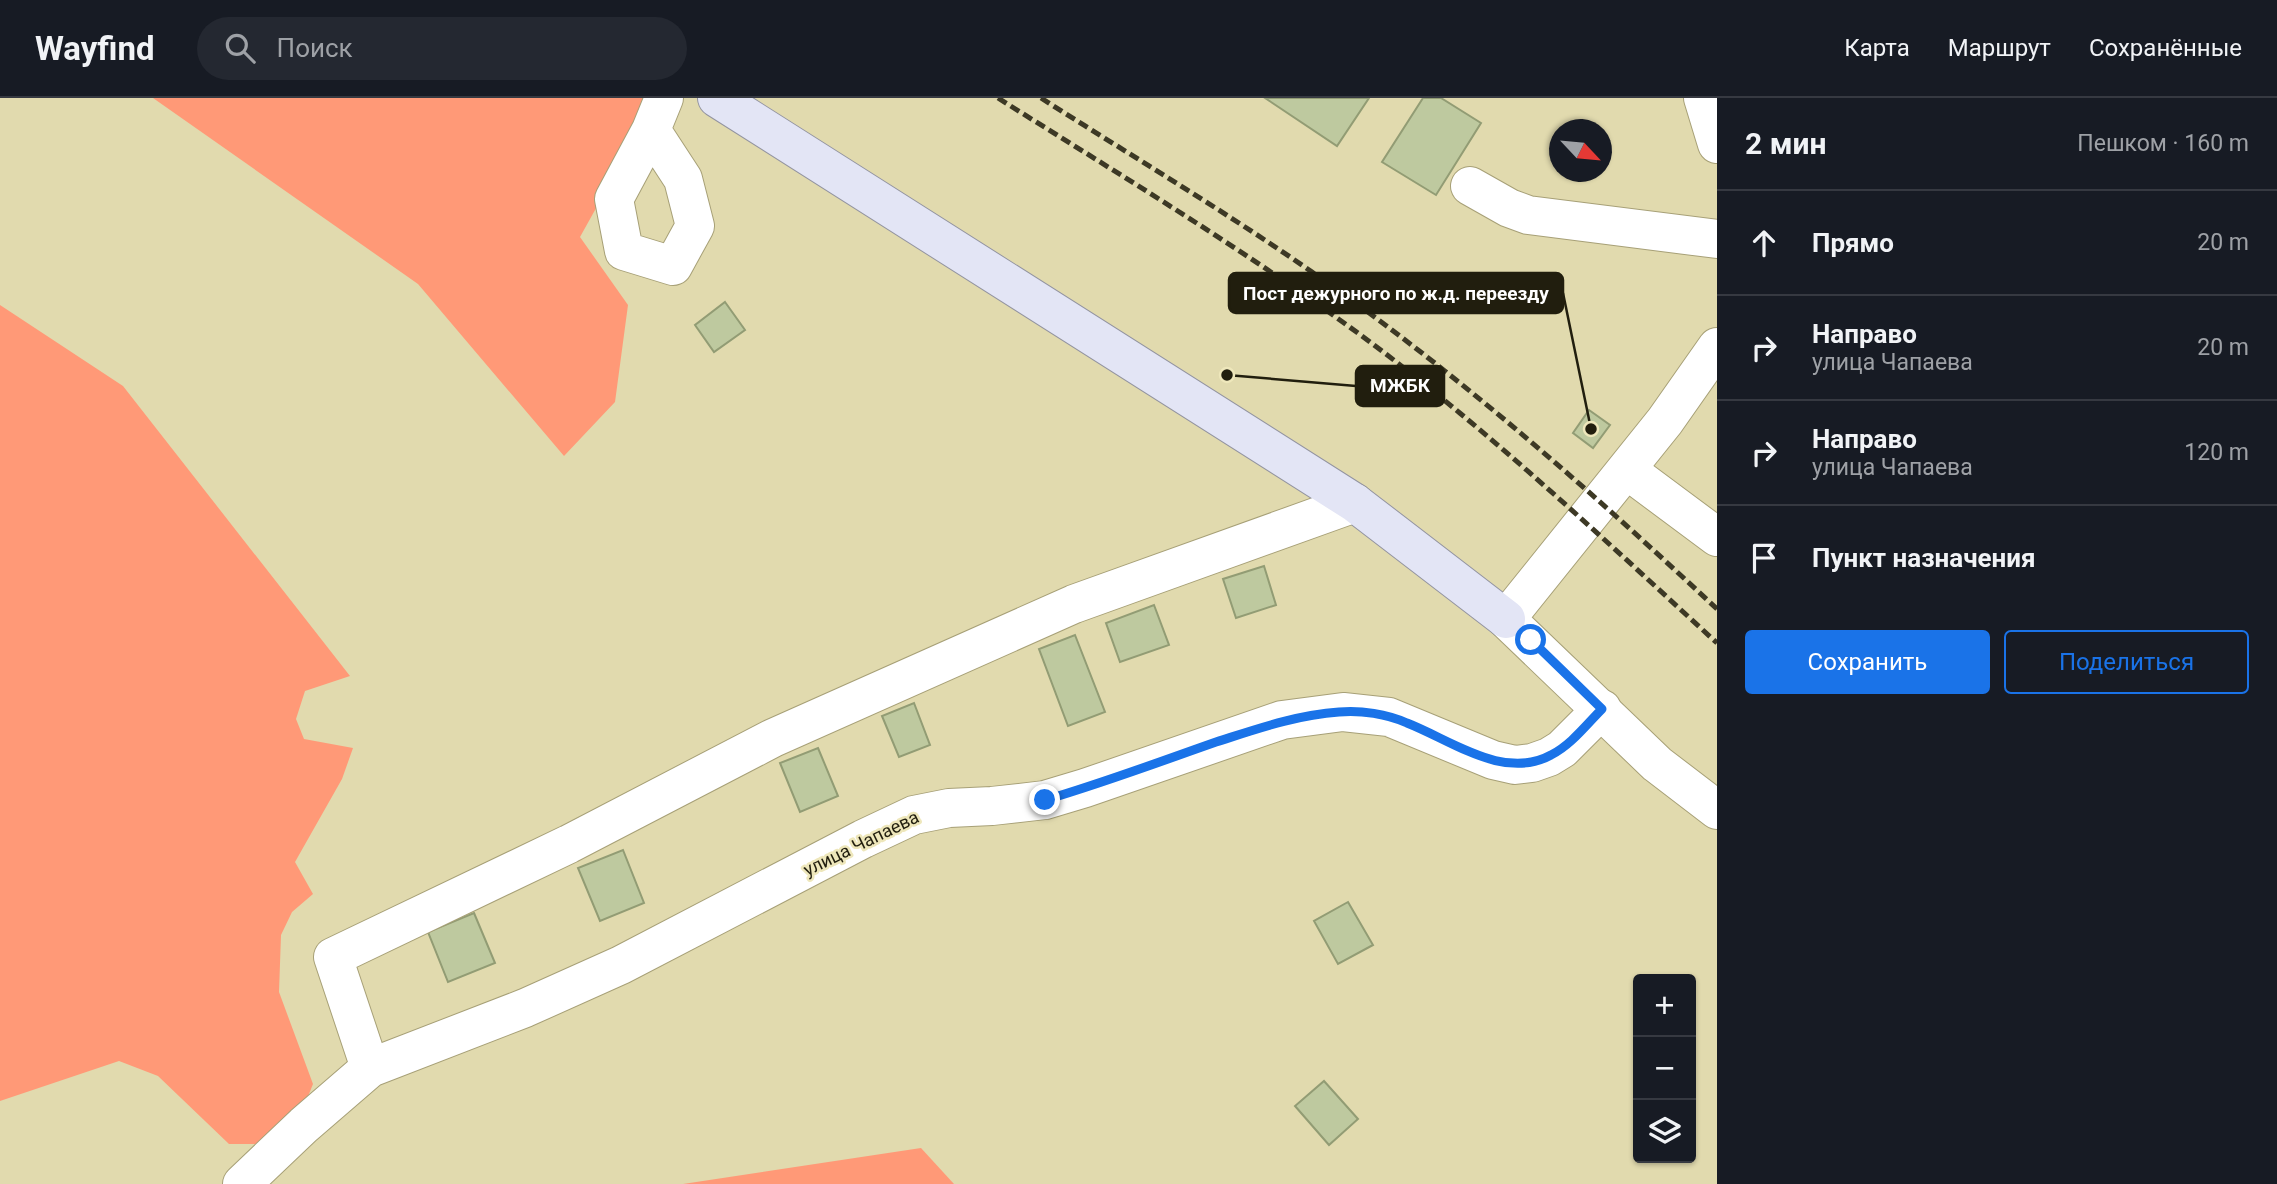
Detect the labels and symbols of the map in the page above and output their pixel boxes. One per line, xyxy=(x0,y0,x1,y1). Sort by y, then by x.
north arrow xyxy=(1549,119,1612,182)
callout: Пост дежурного по ж.д. переезду xyxy=(1229,273,1563,313)
text: Пост дежурного по ж.д. переезду xyxy=(1243,282,1549,305)
callout: МЖБК xyxy=(1356,366,1444,406)
text: МЖБК xyxy=(1370,374,1431,397)
route start xyxy=(1515,624,1546,655)
route end xyxy=(1029,784,1060,815)
street label: улица Чапаева xyxy=(800,806,922,880)

